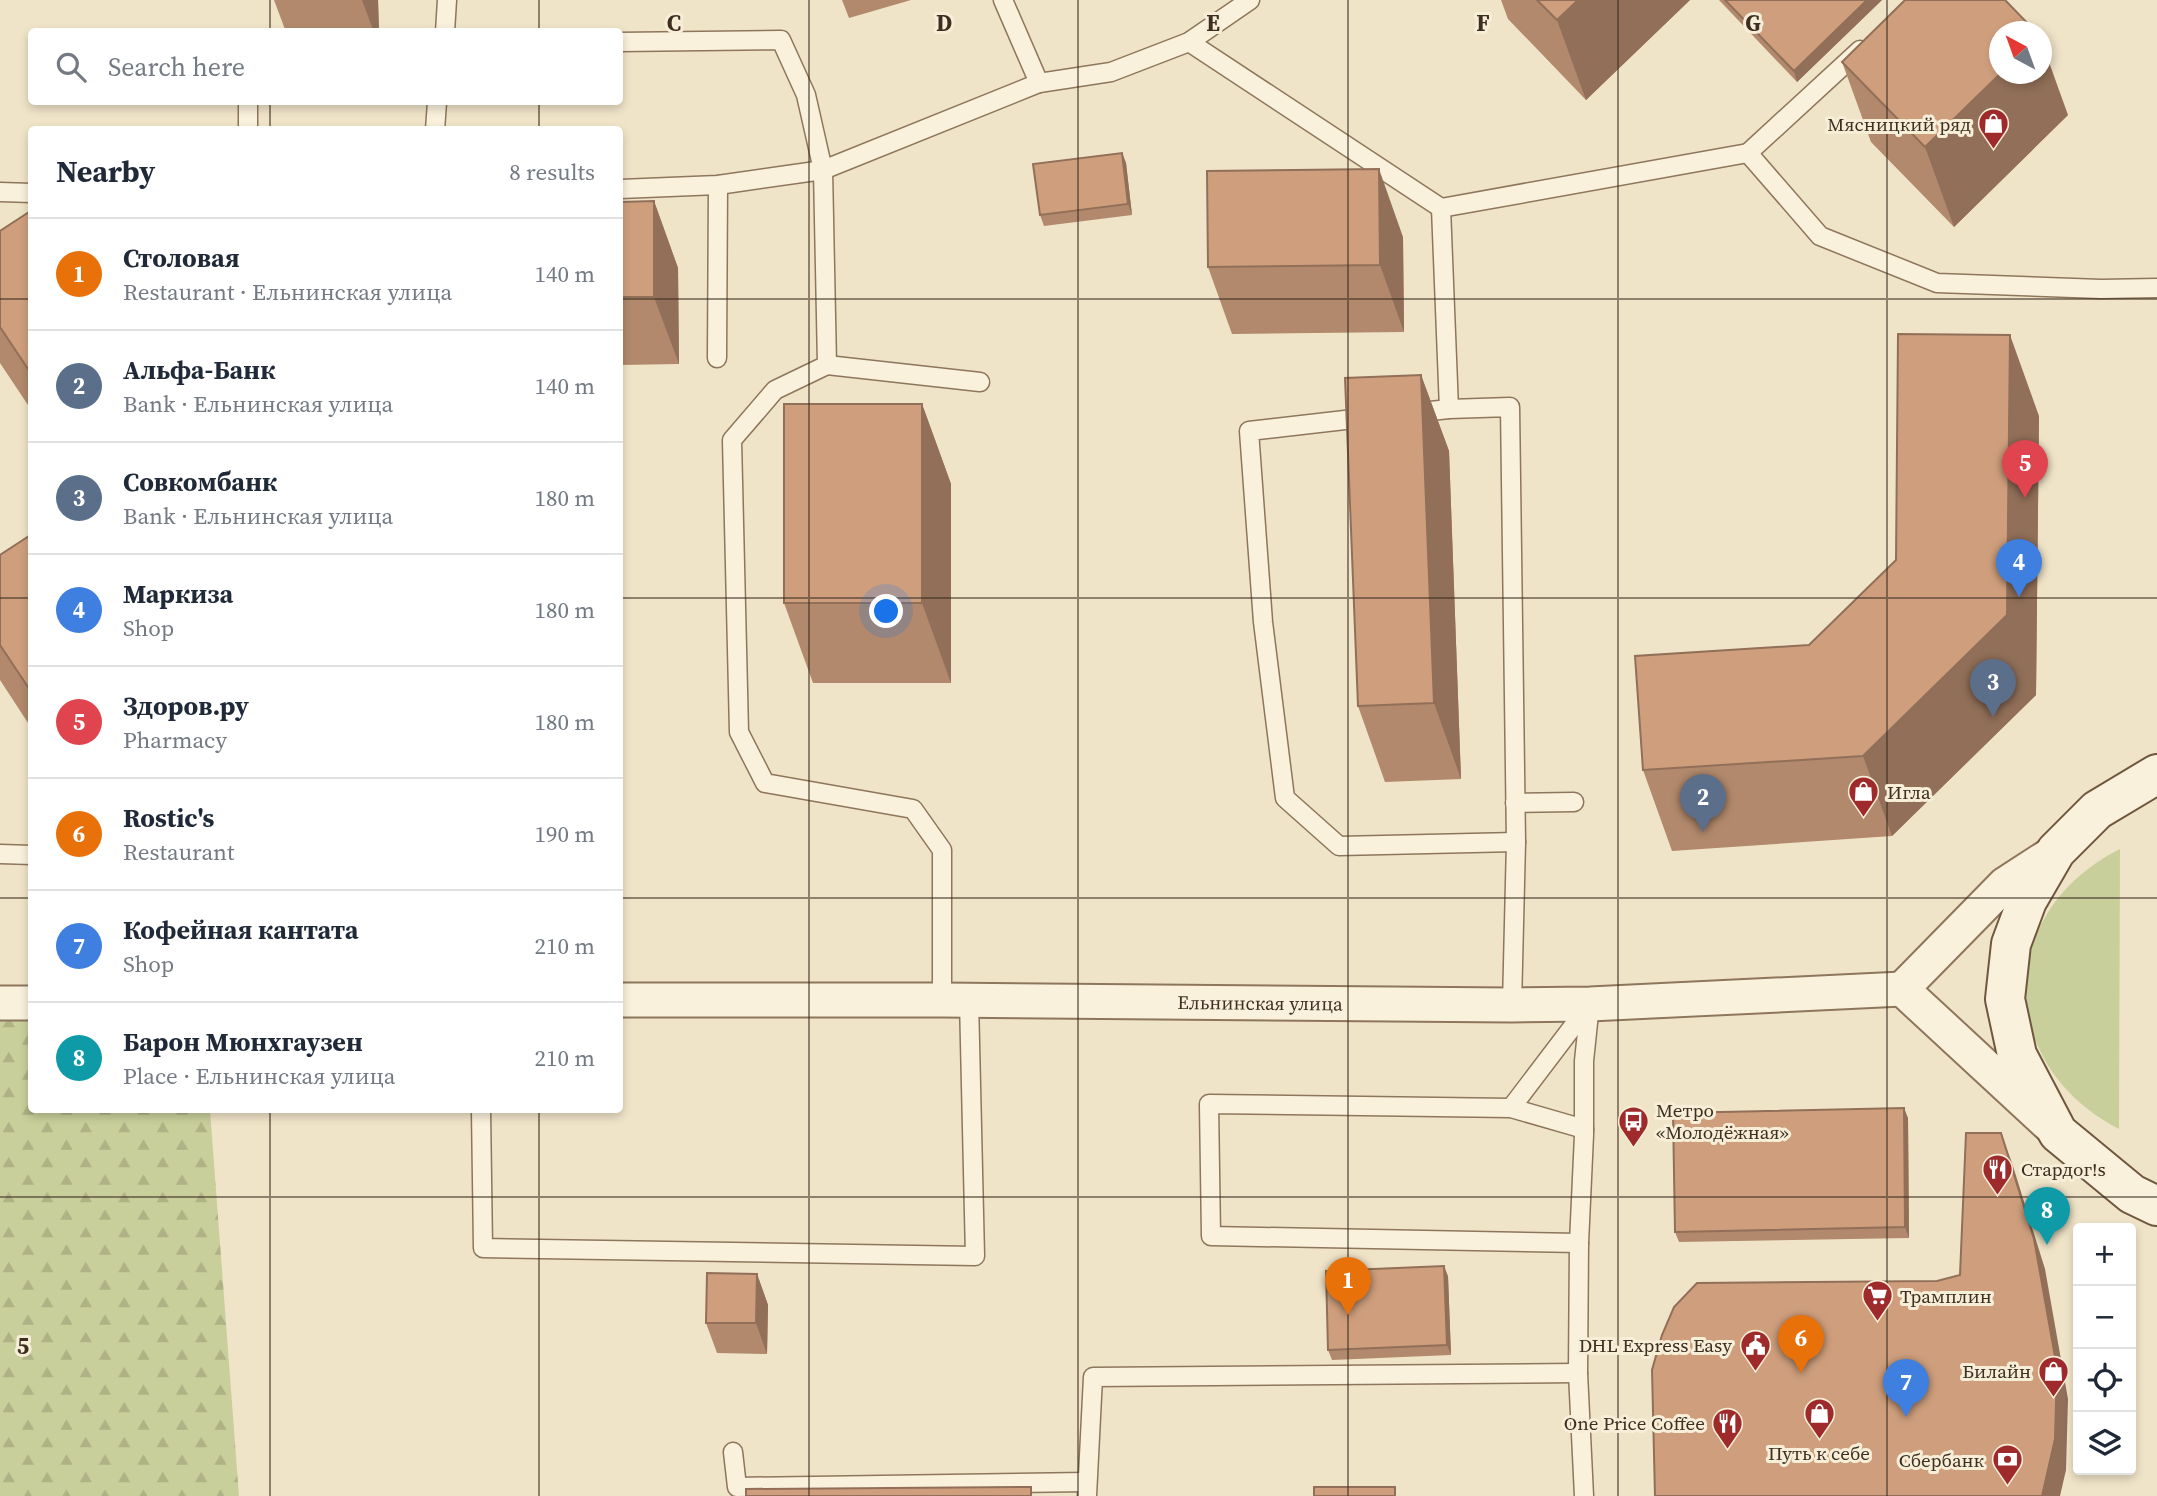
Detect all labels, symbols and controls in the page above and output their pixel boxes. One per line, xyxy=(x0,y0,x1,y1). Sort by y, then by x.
text: C xyxy=(667,7,681,39)
text: D xyxy=(936,7,952,39)
text: E xyxy=(1206,7,1220,39)
text: F xyxy=(1476,7,1490,39)
text: G xyxy=(1745,7,1761,39)
north arrow xyxy=(1989,21,2052,84)
search box xyxy=(28,28,623,105)
icon: search xyxy=(52,48,90,86)
text: Search here xyxy=(108,49,245,85)
shop icon: Мясницкий ряд xyxy=(1977,107,2011,151)
place label: Мясницкий ряд xyxy=(1827,111,1971,137)
text: Nearby xyxy=(56,151,155,192)
text: 8 results xyxy=(509,156,595,188)
text: Столовая xyxy=(123,240,240,276)
text: 1 xyxy=(73,258,85,290)
text: 140 m xyxy=(534,258,595,290)
text: Restaurant · Ельнинская улица xyxy=(123,276,452,308)
text: Альфа-Банк xyxy=(123,352,275,388)
text: 2 xyxy=(73,370,85,402)
text: 140 m xyxy=(534,370,595,402)
text: Bank · Ельнинская улица xyxy=(123,388,393,420)
pin: 5 xyxy=(2002,440,2048,498)
text: Совкомбанк xyxy=(123,464,277,500)
text: 3 xyxy=(73,482,85,514)
text: 180 m xyxy=(534,482,595,514)
text: Bank · Ельнинская улица xyxy=(123,500,393,532)
pin: 4 xyxy=(1996,539,2042,597)
text: Маркиза xyxy=(123,576,233,612)
text: 4 xyxy=(73,594,85,626)
text: 180 m xyxy=(534,594,595,626)
your location xyxy=(869,594,903,628)
text: Shop xyxy=(123,612,174,644)
pin: 3 xyxy=(1970,659,2016,717)
text: Здоров.ру xyxy=(123,688,249,724)
text: 5 xyxy=(73,706,85,738)
text: 180 m xyxy=(534,706,595,738)
text: Pharmacy xyxy=(123,724,227,756)
pin: 2 xyxy=(1680,774,1726,832)
shop icon: Игла xyxy=(1847,775,1881,819)
place label: Игла xyxy=(1887,779,1931,805)
text: Rostic's xyxy=(123,800,214,836)
text: 6 xyxy=(73,818,85,850)
text: 190 m xyxy=(534,818,595,850)
text: Restaurant xyxy=(123,836,234,868)
text: Кофейная кантата xyxy=(123,912,359,948)
text: 7 xyxy=(73,930,85,962)
text: 210 m xyxy=(534,930,595,962)
text: Shop xyxy=(123,948,174,980)
street label: Ельнинская улица xyxy=(1177,989,1343,1017)
text: Барон Мюнхгаузен xyxy=(123,1024,363,1060)
text: 8 xyxy=(73,1042,85,1074)
text: 210 m xyxy=(534,1042,595,1074)
text: Place · Ельнинская улица xyxy=(123,1060,396,1092)
place label: Метро «Молодёжная» xyxy=(1656,1097,1789,1145)
bus stop icon: Метро «Молодёжная» xyxy=(1616,1104,1650,1148)
restaurant icon: Стардог!s xyxy=(1981,1152,2015,1196)
place label: Стардог!s xyxy=(2021,1156,2106,1182)
pin: 8 xyxy=(2024,1187,2070,1245)
map controls xyxy=(2073,1223,2136,1475)
button: + xyxy=(2073,1223,2136,1286)
pin: 1 xyxy=(1325,1257,1371,1315)
supermarket icon: Трамплин xyxy=(1860,1279,1894,1323)
place label: Трамплин xyxy=(1900,1283,1992,1309)
button: − xyxy=(2073,1286,2136,1349)
pin: 6 xyxy=(1778,1315,1824,1373)
public building icon: DHL Express Easy xyxy=(1738,1328,1772,1372)
text: 5 xyxy=(17,1330,29,1362)
place label: DHL Express Easy xyxy=(1579,1332,1732,1358)
button: locate xyxy=(2073,1349,2136,1412)
shop icon: Билайн xyxy=(2037,1354,2071,1398)
place label: Билайн xyxy=(1962,1358,2031,1384)
pin: 7 xyxy=(1883,1359,1929,1417)
shop icon: Путь к себе xyxy=(1802,1397,1836,1441)
restaurant icon: One Price Coffee xyxy=(1711,1406,1745,1450)
place label: One Price Coffee xyxy=(1564,1410,1705,1436)
button: layers xyxy=(2073,1412,2136,1475)
place label: Путь к себе xyxy=(1768,1440,1870,1466)
bank icon: Сбербанк xyxy=(1990,1443,2024,1487)
place label: Сбербанк xyxy=(1899,1447,1984,1473)

